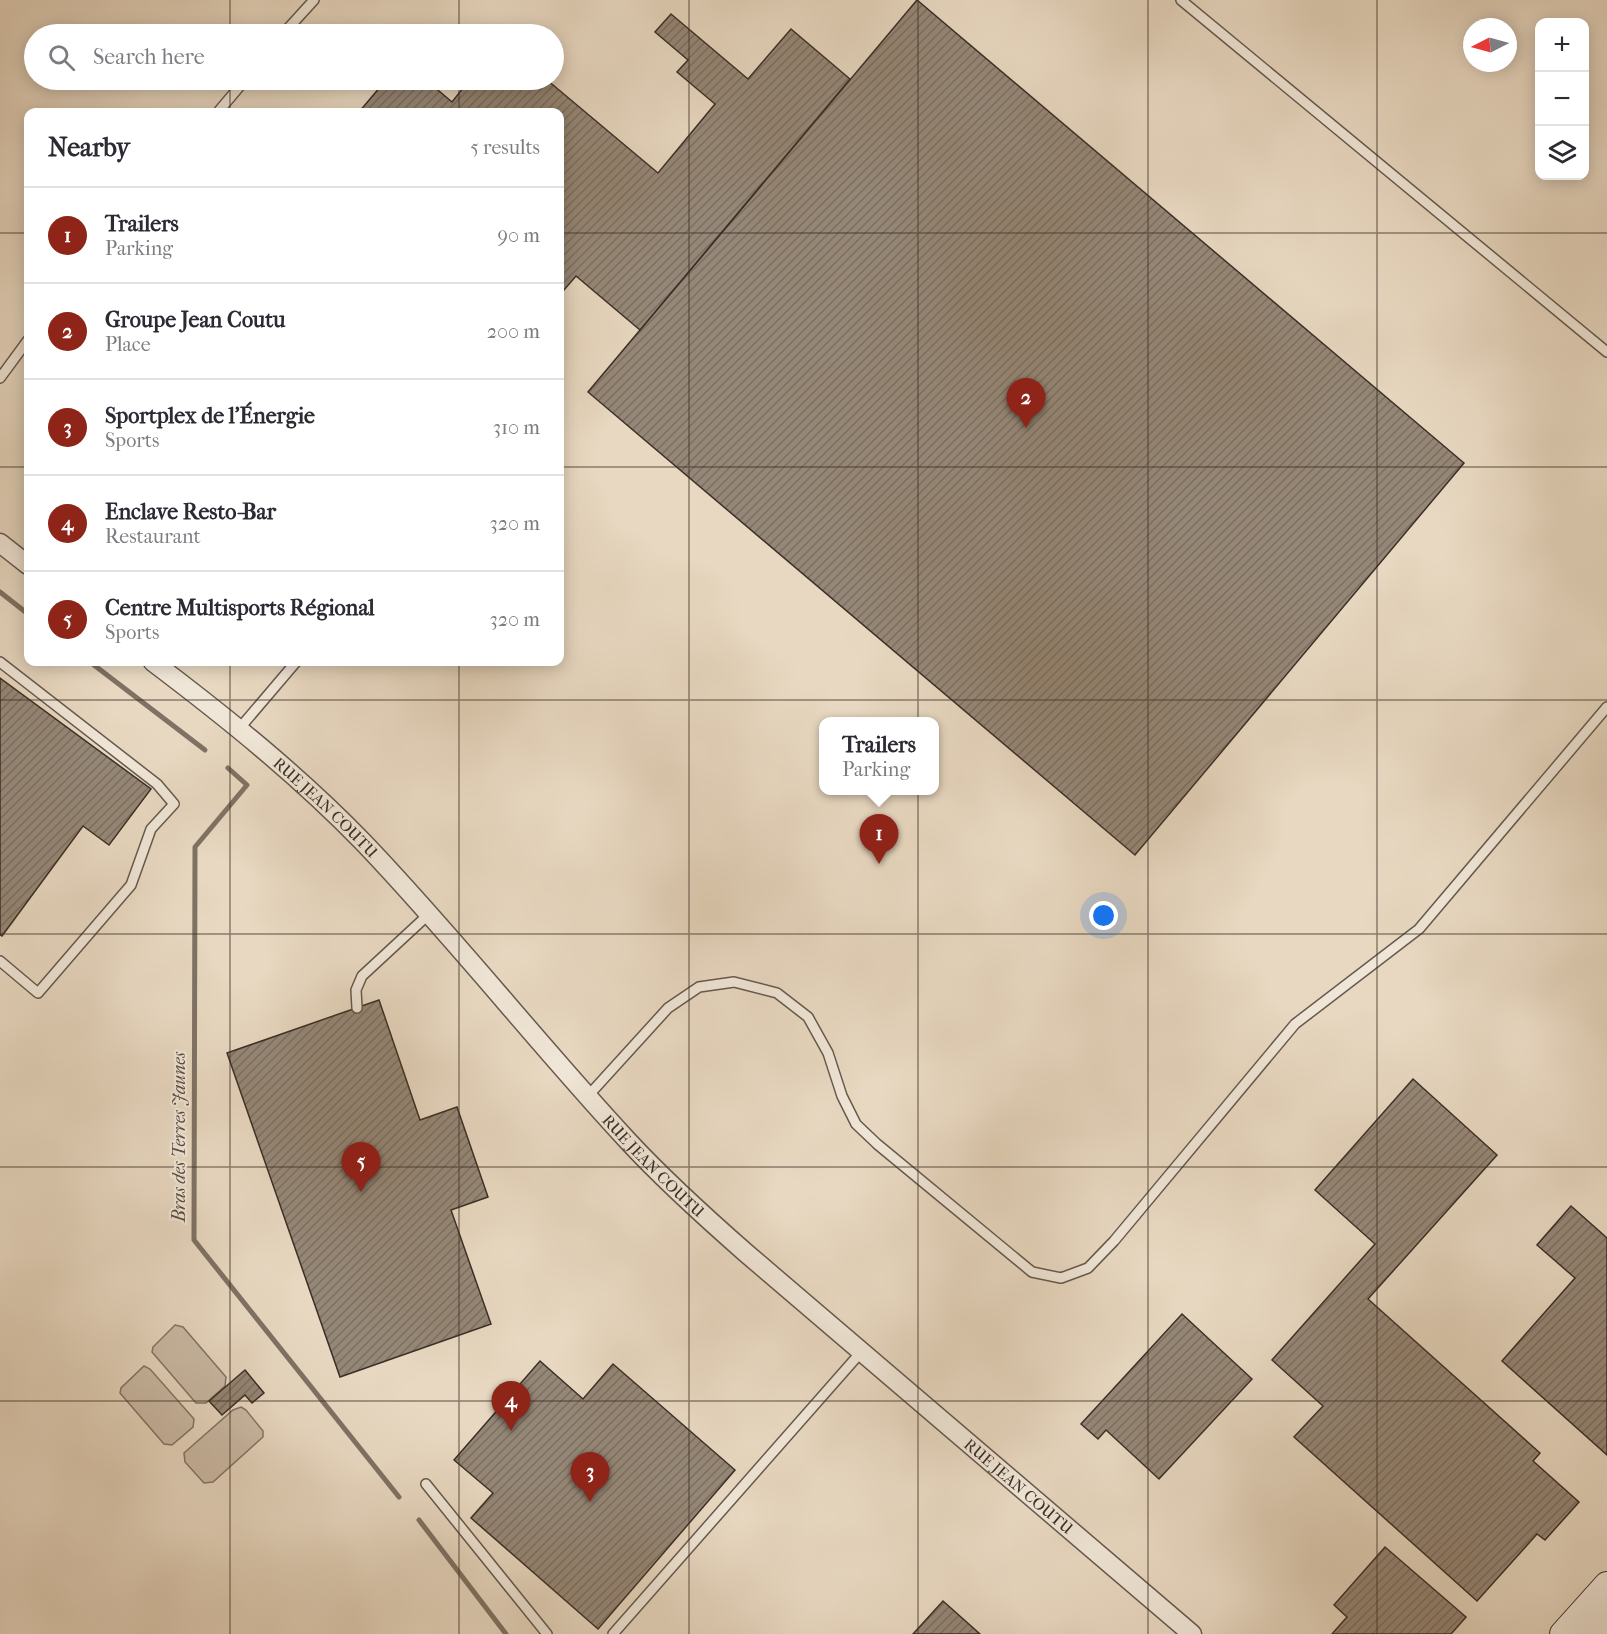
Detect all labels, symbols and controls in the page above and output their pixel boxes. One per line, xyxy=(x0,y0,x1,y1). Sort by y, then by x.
north arrow xyxy=(1463,18,1517,72)
map controls xyxy=(1535,18,1589,180)
button: + xyxy=(1535,18,1589,72)
search box xyxy=(24,24,564,90)
icon: search xyxy=(45,41,78,74)
text: Search here xyxy=(93,44,205,70)
button: − xyxy=(1535,72,1589,126)
button: layers xyxy=(1535,126,1589,180)
text: Nearby xyxy=(48,132,130,163)
text: 5 results xyxy=(470,136,540,159)
text: Trailers xyxy=(105,211,179,237)
text: 1 xyxy=(64,224,71,247)
text: 90 m xyxy=(498,224,540,247)
text: Parking xyxy=(105,237,173,260)
text: Groupe Jean Coutu xyxy=(105,307,286,333)
text: 2 xyxy=(62,320,73,343)
text: 200 m xyxy=(487,320,540,343)
text: Place xyxy=(105,333,151,356)
pin: 2 xyxy=(1006,378,1046,428)
text: Sportplex de l'Énergie xyxy=(105,403,315,429)
text: 3 xyxy=(63,416,72,439)
text: 310 m xyxy=(493,416,540,439)
text: Sports xyxy=(105,429,159,452)
text: Enclave Resto-Bar xyxy=(105,499,276,525)
text: 4 xyxy=(62,512,73,535)
text: 320 m xyxy=(490,512,540,535)
text: Restaurant xyxy=(105,525,201,548)
text: Centre Multisports Régional xyxy=(105,595,375,621)
text: 5 xyxy=(63,608,72,631)
text: 320 m xyxy=(490,608,540,631)
text: Sports xyxy=(105,621,159,644)
popup xyxy=(819,717,939,795)
text: Trailers xyxy=(842,732,916,758)
street label: RUE JEAN COUTU xyxy=(270,753,383,862)
text: Parking xyxy=(842,758,910,781)
pin: 1 xyxy=(860,814,898,864)
your location xyxy=(1089,901,1118,930)
water label: Bras des Terres Jaunes xyxy=(169,1051,190,1223)
street label: RUE JEAN COUTU xyxy=(599,1110,709,1221)
pin: 5 xyxy=(342,1142,380,1192)
pin: 4 xyxy=(492,1382,530,1431)
street label: RUE JEAN COUTU xyxy=(960,1434,1078,1538)
pin: 3 xyxy=(570,1452,610,1502)

